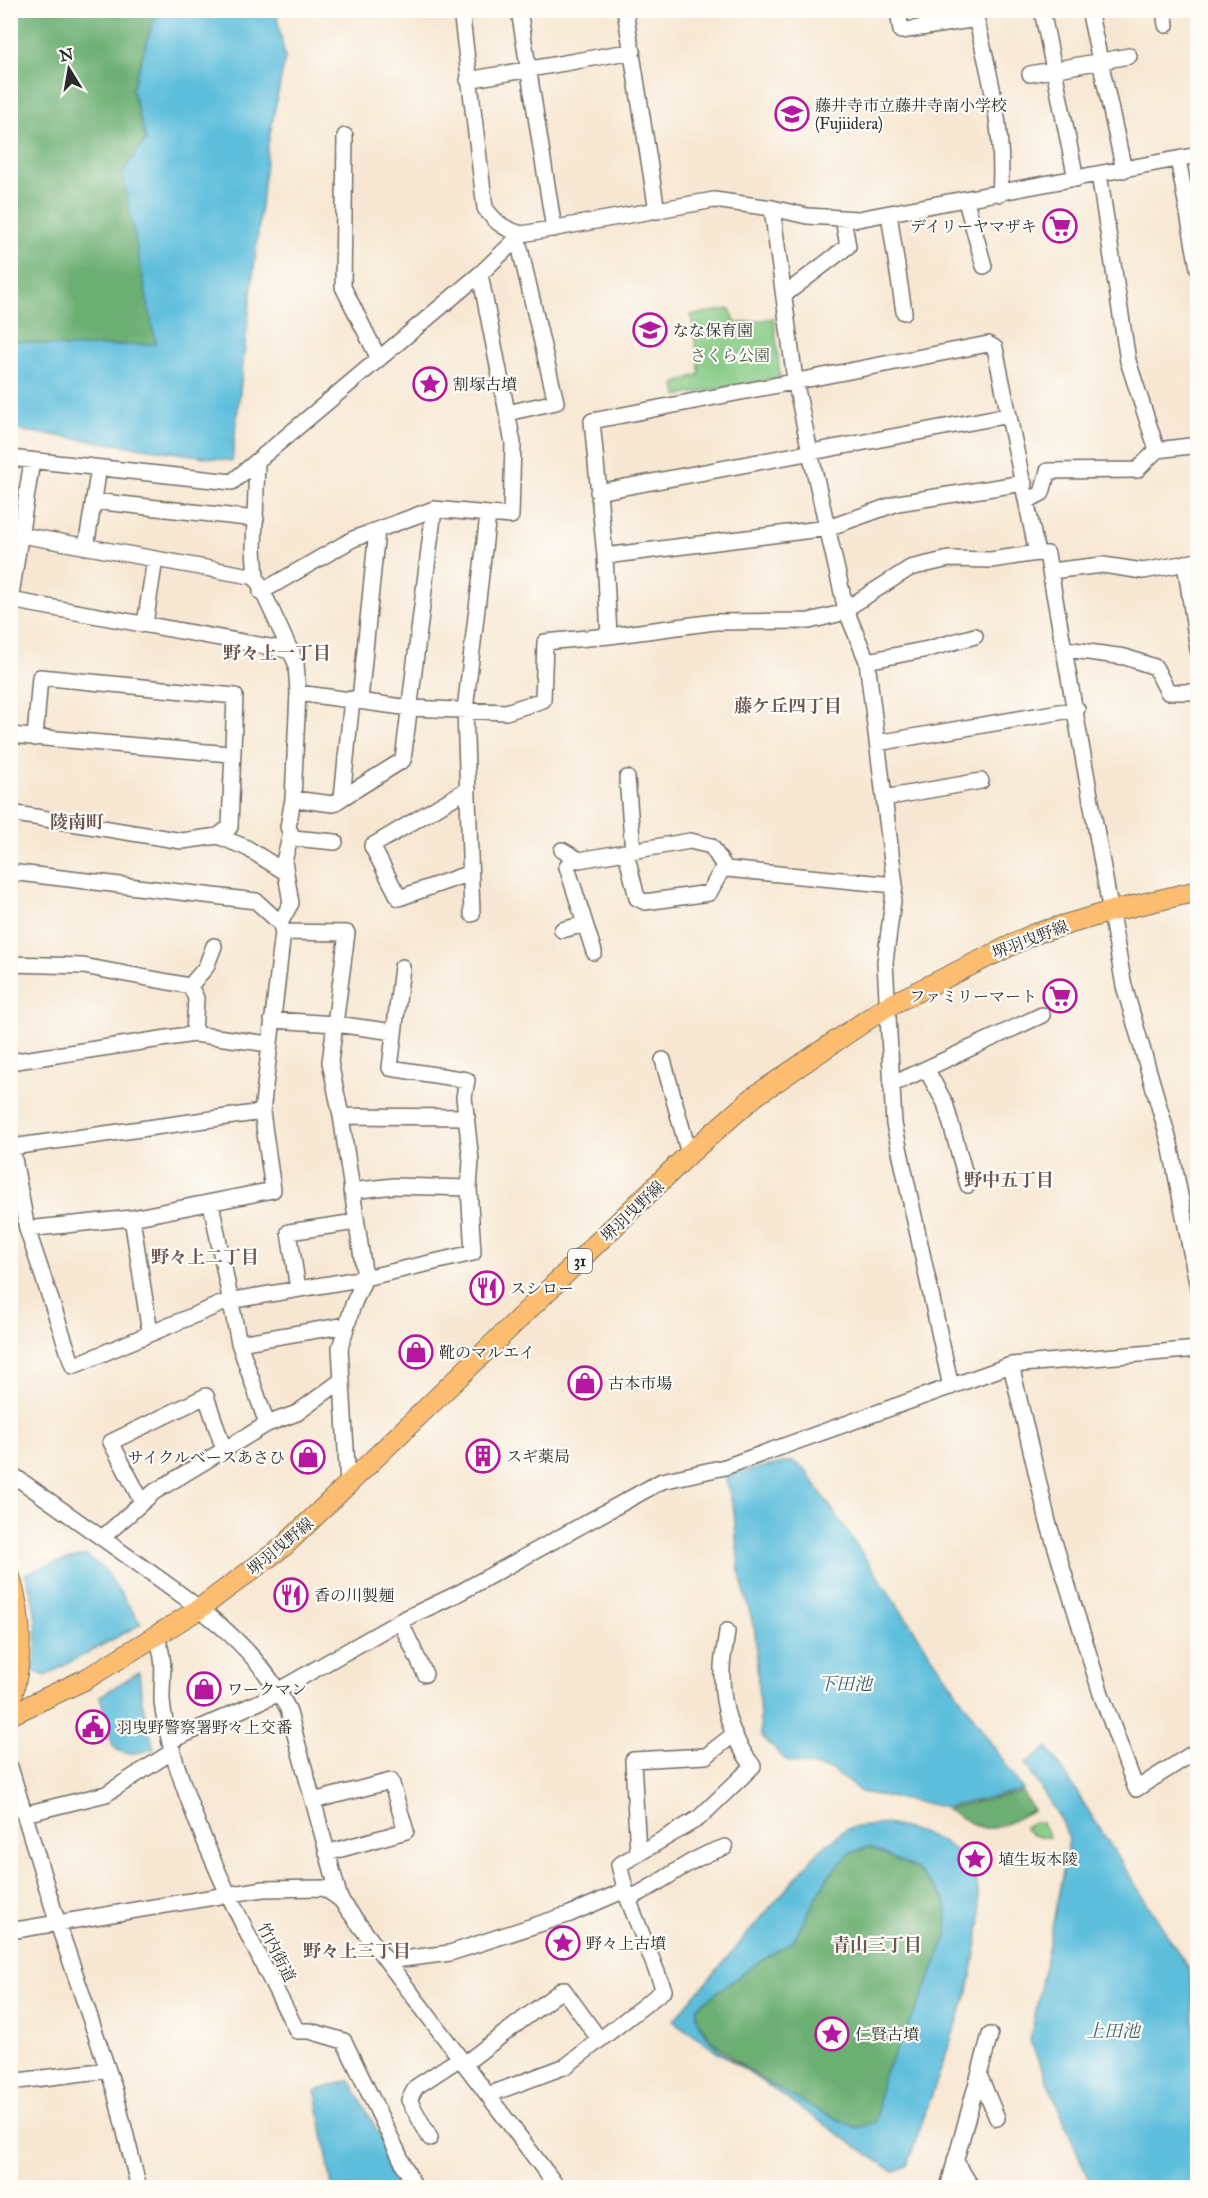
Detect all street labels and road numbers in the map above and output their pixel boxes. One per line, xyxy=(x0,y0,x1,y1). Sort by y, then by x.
street label: 堺羽曳野線 xyxy=(989,916,1071,963)
street label: 堺羽曳野線 xyxy=(597,1177,668,1246)
road number: 31 xyxy=(568,1249,592,1273)
street label: 堺羽曳野線 xyxy=(244,1513,317,1579)
street label: 竹内街道 xyxy=(254,1919,300,1985)

